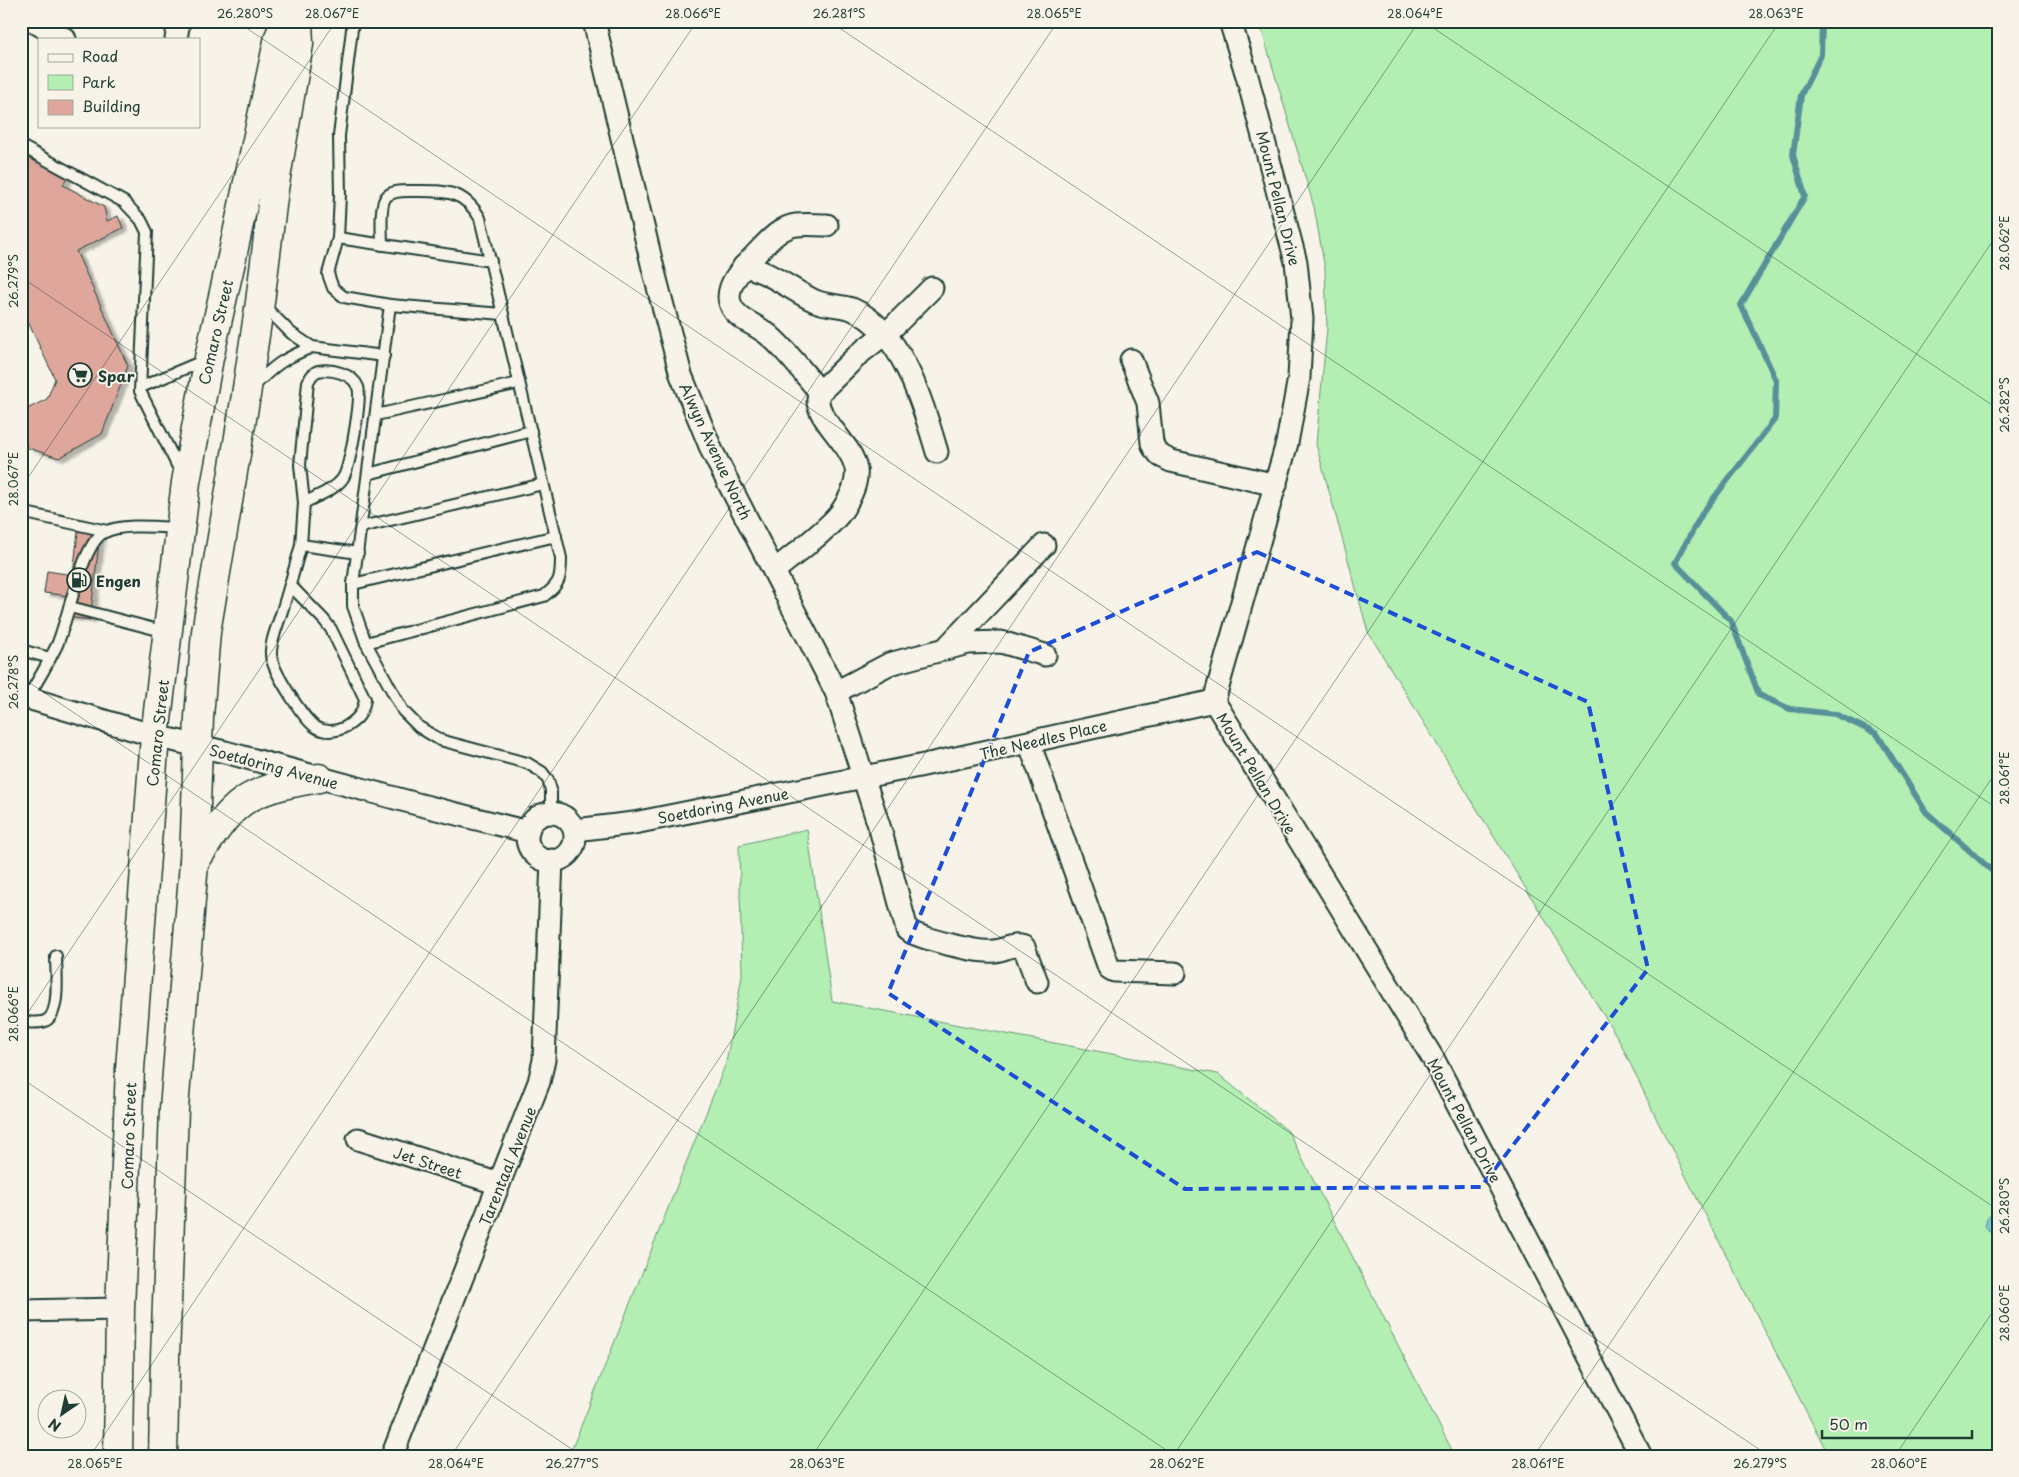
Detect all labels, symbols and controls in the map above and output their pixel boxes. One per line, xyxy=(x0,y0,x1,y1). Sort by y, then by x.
text: 26.280°S xyxy=(217,4,273,22)
text: 28.067°E xyxy=(305,4,359,22)
text: 28.066°E xyxy=(665,4,721,22)
text: 26.281°S xyxy=(812,4,866,22)
text: 28.065°E xyxy=(1026,4,1082,22)
text: 28.064°E xyxy=(1387,4,1443,22)
text: 28.063°E xyxy=(1748,4,1804,22)
legend xyxy=(38,38,200,128)
text: Road xyxy=(82,44,118,67)
text: Park xyxy=(82,70,116,93)
text: Building xyxy=(82,94,141,117)
street label: Mount Pellan Drive xyxy=(1251,128,1307,268)
text: 28.062°E xyxy=(1995,215,2013,271)
text: 26.279°S xyxy=(4,254,22,308)
street label: Comaro Street xyxy=(192,277,238,387)
supermarket icon: Spar xyxy=(67,362,93,388)
place label: Spar xyxy=(98,364,135,387)
text: 26.282°S xyxy=(1995,377,2013,433)
street label: Alwyn Avenue North xyxy=(674,379,758,523)
text: 28.067°E xyxy=(4,452,22,506)
fuel station icon: Engen xyxy=(66,567,92,593)
place label: Engen xyxy=(96,569,141,592)
text: 26.278°S xyxy=(4,655,22,709)
street label: Comaro Street xyxy=(140,678,174,788)
street label: Mount Pellan Drive xyxy=(1212,708,1302,838)
street label: The Needles Place xyxy=(977,713,1109,765)
street label: Soetdoring Avenue xyxy=(207,738,341,794)
text: 28.061°E xyxy=(1995,751,2013,805)
street label: Soetdoring Avenue xyxy=(656,781,790,829)
text: 28.066°E xyxy=(4,986,22,1042)
street label: Mount Pellan Drive xyxy=(1422,1054,1508,1186)
street label: Comaro Street xyxy=(115,1082,141,1190)
street label: Tarentaal Avenue xyxy=(473,1103,541,1229)
street label: Jet Street xyxy=(391,1140,465,1184)
text: 26.280°S xyxy=(1995,1178,2013,1234)
text: 28.060°E xyxy=(1995,1285,2013,1341)
north arrow xyxy=(38,1390,88,1440)
scale bar xyxy=(1822,1407,1972,1439)
text: 50 m xyxy=(1829,1412,1868,1435)
text: N xyxy=(44,1413,65,1437)
text: 28.065°E xyxy=(67,1454,123,1472)
text: 28.064°E xyxy=(428,1454,484,1472)
text: 26.277°S xyxy=(545,1454,599,1472)
text: 28.063°E xyxy=(789,1454,845,1472)
text: 28.062°E xyxy=(1149,1454,1205,1472)
text: 28.061°E xyxy=(1511,1454,1565,1472)
text: 26.279°S xyxy=(1733,1454,1787,1472)
text: 28.060°E xyxy=(1871,1454,1927,1472)

